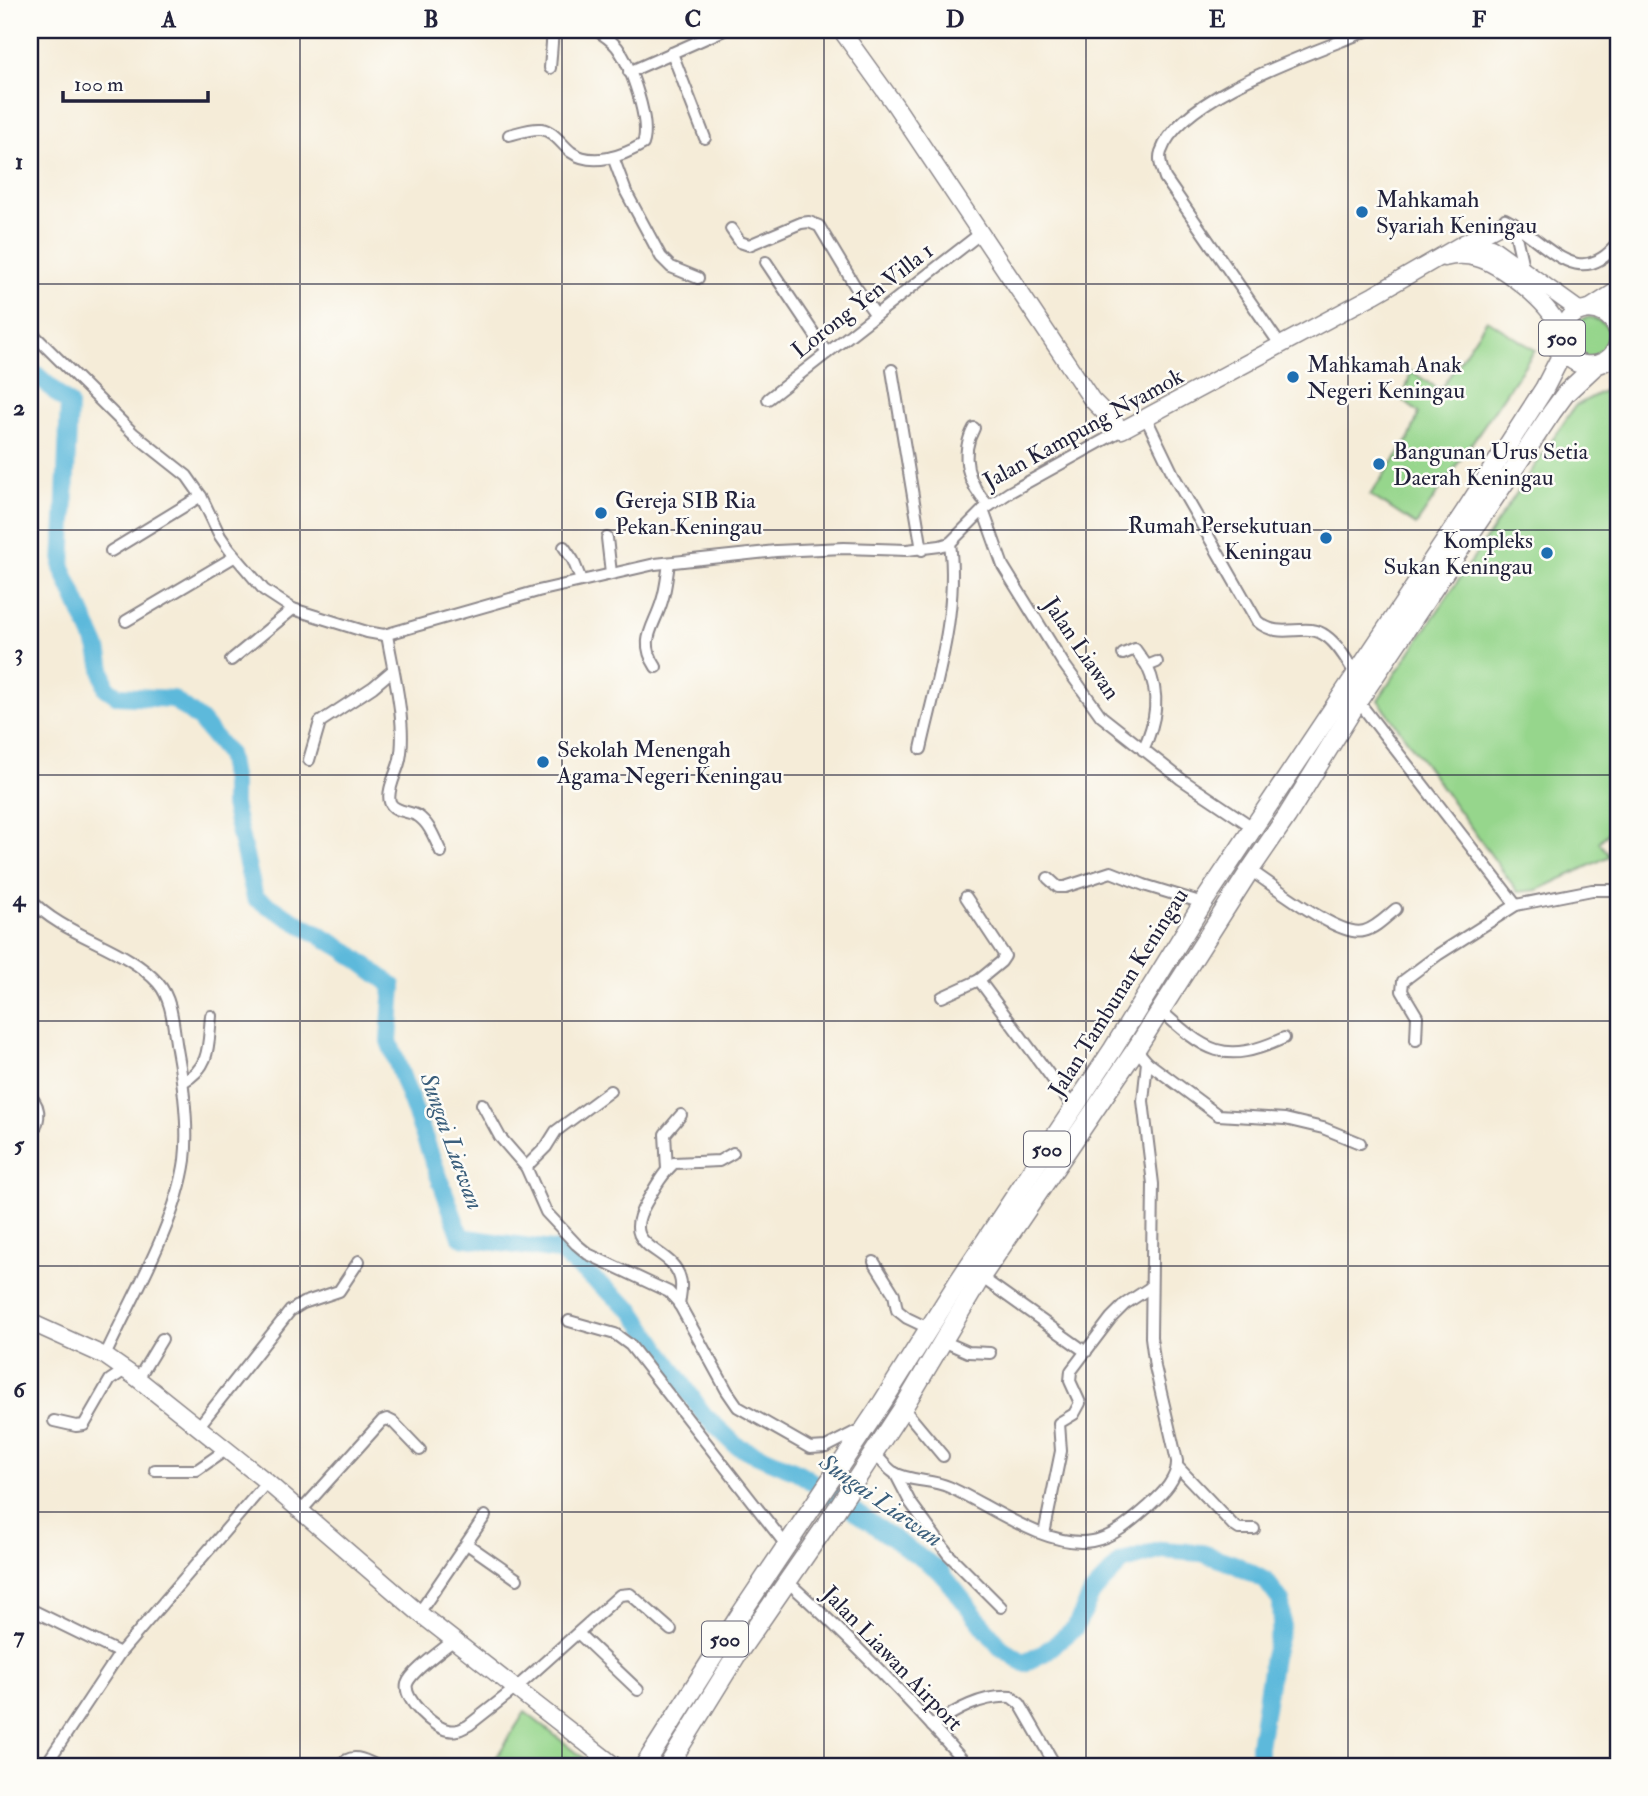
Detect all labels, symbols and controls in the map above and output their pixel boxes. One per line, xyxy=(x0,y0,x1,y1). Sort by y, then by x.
text: A xyxy=(161,5,177,34)
text: B xyxy=(423,5,439,34)
text: C xyxy=(685,5,701,34)
text: D xyxy=(946,5,964,34)
text: E xyxy=(1209,5,1226,34)
text: F xyxy=(1472,5,1487,34)
scale bar xyxy=(63,60,208,104)
text: 100 m xyxy=(74,71,124,98)
text: 1 xyxy=(15,147,23,176)
place label: Mahkamah Syariah Keningau xyxy=(1376,185,1537,240)
marker: Mahkamah Syariah Keningau xyxy=(1354,204,1370,220)
street label: Lorong Yen Villa 1 xyxy=(786,236,939,365)
road number: 500 xyxy=(1539,320,1585,356)
place label: Mahkamah Anak Negeri Keningau xyxy=(1307,350,1465,405)
street label: Jalan Kampung Nyamok xyxy=(977,361,1189,497)
marker: Mahkamah Anak Negeri Keningau xyxy=(1285,369,1301,385)
text: 2 xyxy=(13,393,25,422)
place label: Bangunan Urus Setia Daerah Keningau xyxy=(1393,437,1589,492)
marker: Bangunan Urus Setia Daerah Keningau xyxy=(1371,456,1387,472)
place label: Gereja SIB Ria Pekan Keningau xyxy=(615,486,762,541)
marker: Gereja SIB Ria Pekan Keningau xyxy=(593,505,609,521)
place label: Rumah Persekutuan Keningau xyxy=(1128,511,1312,566)
place label: Kompleks Sukan Keningau xyxy=(1384,526,1533,581)
marker: Rumah Persekutuan Keningau xyxy=(1318,530,1334,546)
marker: Kompleks Sukan Keningau xyxy=(1539,545,1555,561)
street label: Jalan Liawan xyxy=(1036,591,1127,705)
text: 3 xyxy=(15,638,23,667)
place label: Sekolah Menengah Agama Negeri Keningau xyxy=(556,735,783,790)
marker: Sekolah Menengah Agama Negeri Keningau xyxy=(535,754,551,770)
street label: Jalan Tambunan Keningau xyxy=(1042,882,1195,1103)
text: 4 xyxy=(12,884,27,913)
water label: Sungai Liawan xyxy=(412,1068,491,1214)
text: 5 xyxy=(14,1130,25,1159)
road number: 500 xyxy=(1024,1132,1070,1166)
text: 6 xyxy=(13,1375,27,1404)
water label: Sungai Liawan xyxy=(812,1446,948,1554)
street label: Jalan Liawan Airport xyxy=(815,1579,969,1738)
text: 7 xyxy=(14,1621,25,1650)
road number: 500 xyxy=(702,1622,748,1656)

